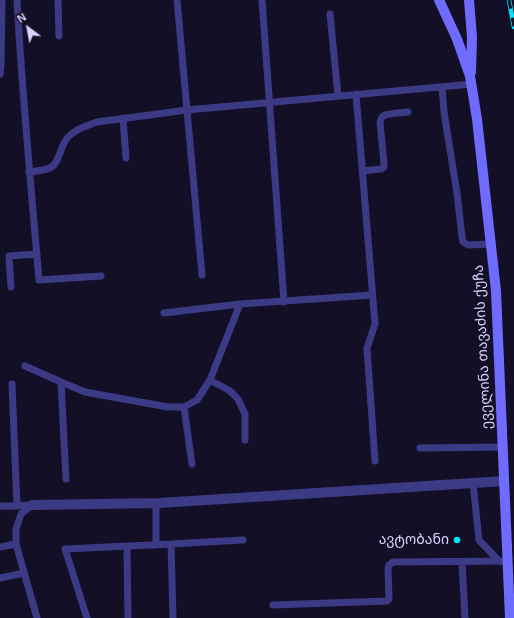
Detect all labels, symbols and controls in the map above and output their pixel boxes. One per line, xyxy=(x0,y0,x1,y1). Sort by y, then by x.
north arrow xyxy=(8,8,48,48)
text: N xyxy=(15,11,28,25)
street label: ეველინა თავაძის ქუჩა xyxy=(470,264,496,430)
place label: ავტობანი xyxy=(379,532,449,548)
marker: ავტობანი xyxy=(452,535,462,545)

